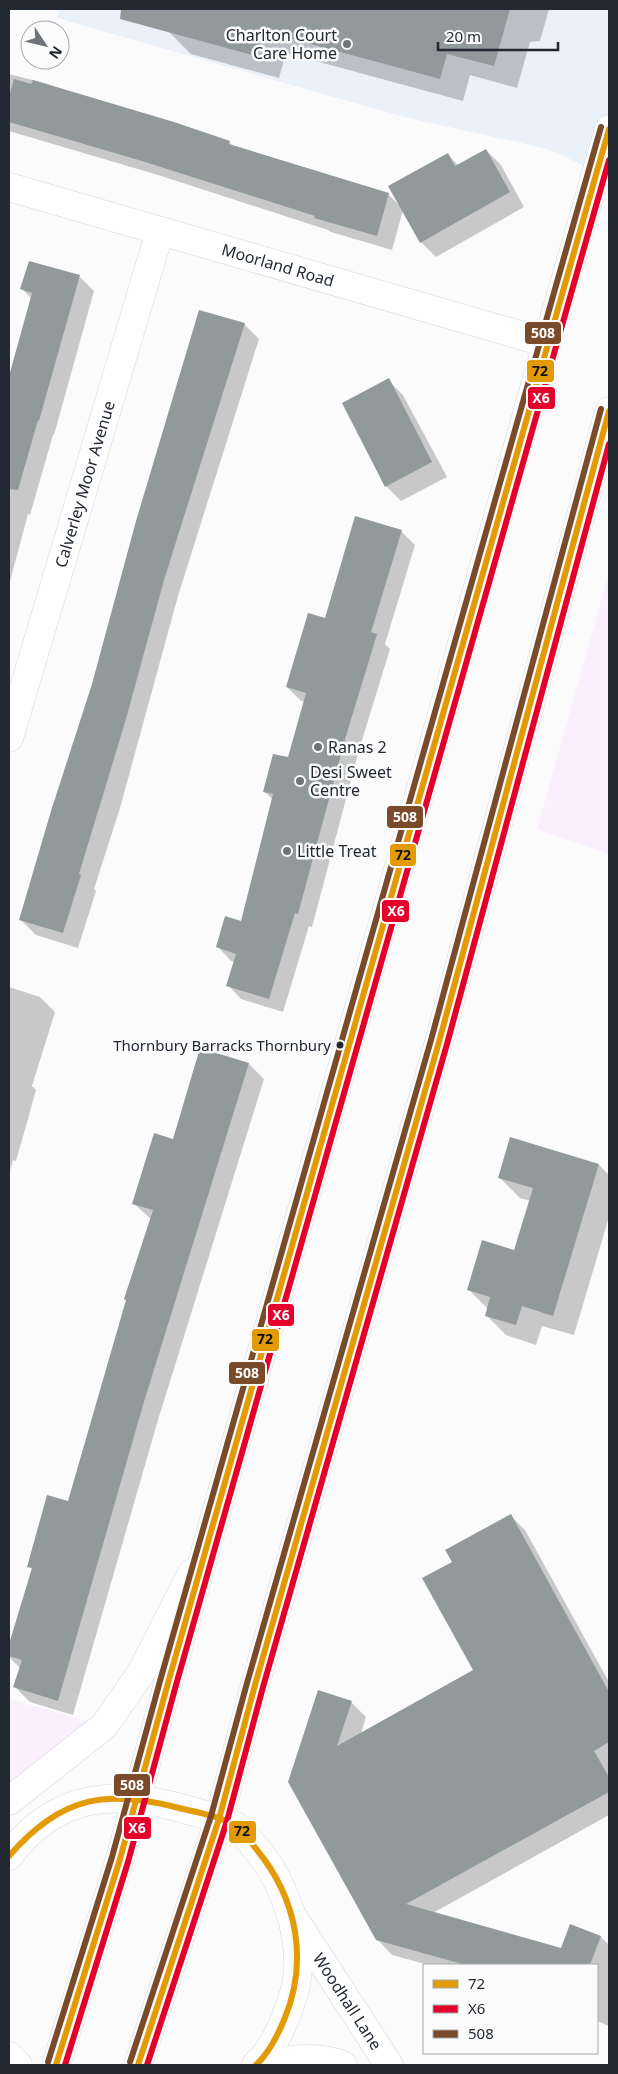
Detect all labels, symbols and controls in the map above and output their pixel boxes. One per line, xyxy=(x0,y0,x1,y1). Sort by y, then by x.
north arrow xyxy=(20,20,70,70)
scale bar xyxy=(438,20,558,52)
place label: Charlton Court Care Home xyxy=(226,24,337,64)
text: 20 m xyxy=(446,26,481,46)
marker: Charlton Court Care Home xyxy=(341,38,353,50)
text: N xyxy=(45,43,67,63)
street label: Moorland Road xyxy=(219,238,337,292)
line badge: 508 xyxy=(524,321,562,345)
text: 508 xyxy=(531,323,555,342)
line badge: 72 xyxy=(526,359,555,383)
text: 72 xyxy=(532,361,548,380)
line badge: X6 xyxy=(527,386,556,410)
text: X6 xyxy=(532,388,550,407)
street label: Calverley Moor Avenue xyxy=(49,398,120,570)
place label: Ranas 2 xyxy=(328,736,387,758)
marker: Ranas 2 xyxy=(312,741,324,753)
place label: Desi Sweet Centre xyxy=(310,761,392,801)
marker: Desi Sweet Centre xyxy=(294,775,306,787)
line badge: 508 xyxy=(386,805,424,829)
text: 508 xyxy=(393,807,417,826)
place label: Little Treat xyxy=(297,840,377,862)
line badge: 72 xyxy=(389,843,417,867)
marker: Little Treat xyxy=(281,845,293,857)
text: 72 xyxy=(395,845,411,864)
line badge: X6 xyxy=(381,899,410,923)
text: X6 xyxy=(387,901,405,920)
place label: Thornbury Barracks Thornbury xyxy=(113,1035,331,1055)
marker: Thornbury Barracks Thornbury xyxy=(335,1040,345,1050)
line badge: X6 xyxy=(267,1303,295,1327)
text: X6 xyxy=(272,1305,290,1324)
line badge: 72 xyxy=(251,1328,280,1352)
text: 72 xyxy=(257,1329,273,1348)
line badge: 508 xyxy=(228,1361,266,1385)
text: 508 xyxy=(235,1363,259,1382)
line badge: 508 xyxy=(113,1773,151,1797)
text: 508 xyxy=(120,1775,144,1794)
line badge: X6 xyxy=(123,1816,152,1840)
text: X6 xyxy=(128,1818,146,1837)
line badge: 72 xyxy=(228,1820,257,1844)
text: 72 xyxy=(234,1821,250,1840)
street label: Woodhall Lane xyxy=(308,1949,387,2054)
legend xyxy=(423,1964,598,2054)
text: 72 xyxy=(468,1973,485,1993)
text: X6 xyxy=(468,1998,485,2018)
text: 508 xyxy=(468,2023,494,2043)

